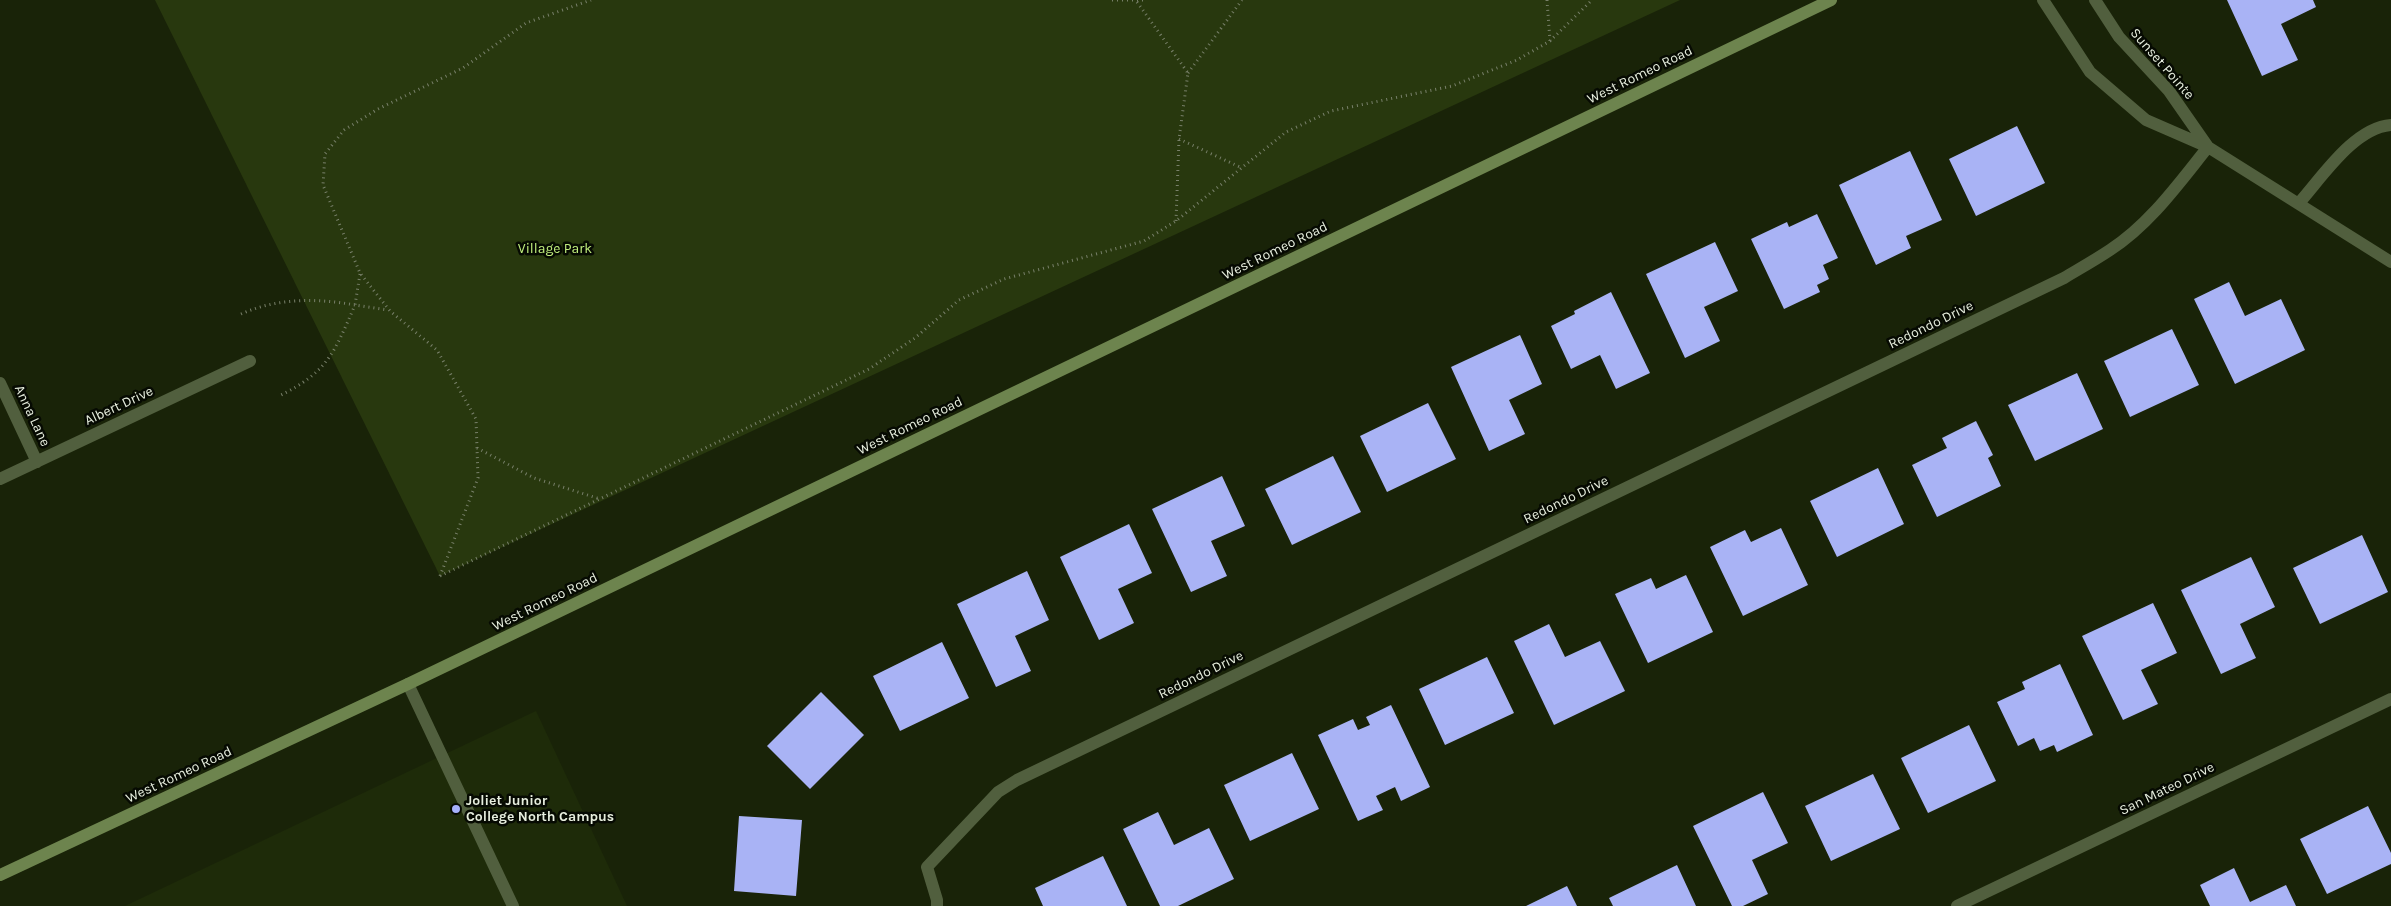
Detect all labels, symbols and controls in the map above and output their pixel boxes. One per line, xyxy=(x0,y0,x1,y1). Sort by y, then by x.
street label: Sunset Pointe xyxy=(2126,25,2198,103)
street label: West Romeo Road xyxy=(1585,42,1695,108)
street label: West Romeo Road xyxy=(1220,218,1330,284)
park label: Village Park xyxy=(518,241,592,257)
street label: Redondo Drive xyxy=(1886,297,1976,353)
street label: Anna Lane xyxy=(10,383,54,449)
street label: Albert Drive xyxy=(82,383,156,429)
street label: West Romeo Road xyxy=(855,393,965,459)
street label: Redondo Drive xyxy=(1521,472,1611,528)
street label: West Romeo Road xyxy=(490,569,600,635)
street label: Redondo Drive xyxy=(1156,647,1246,703)
street label: West Romeo Road xyxy=(123,743,235,807)
street label: San Mateo Drive xyxy=(2117,759,2217,819)
place label: Joliet Junior College North Campus xyxy=(466,793,614,826)
marker: Joliet Junior College North Campus xyxy=(450,803,462,815)

